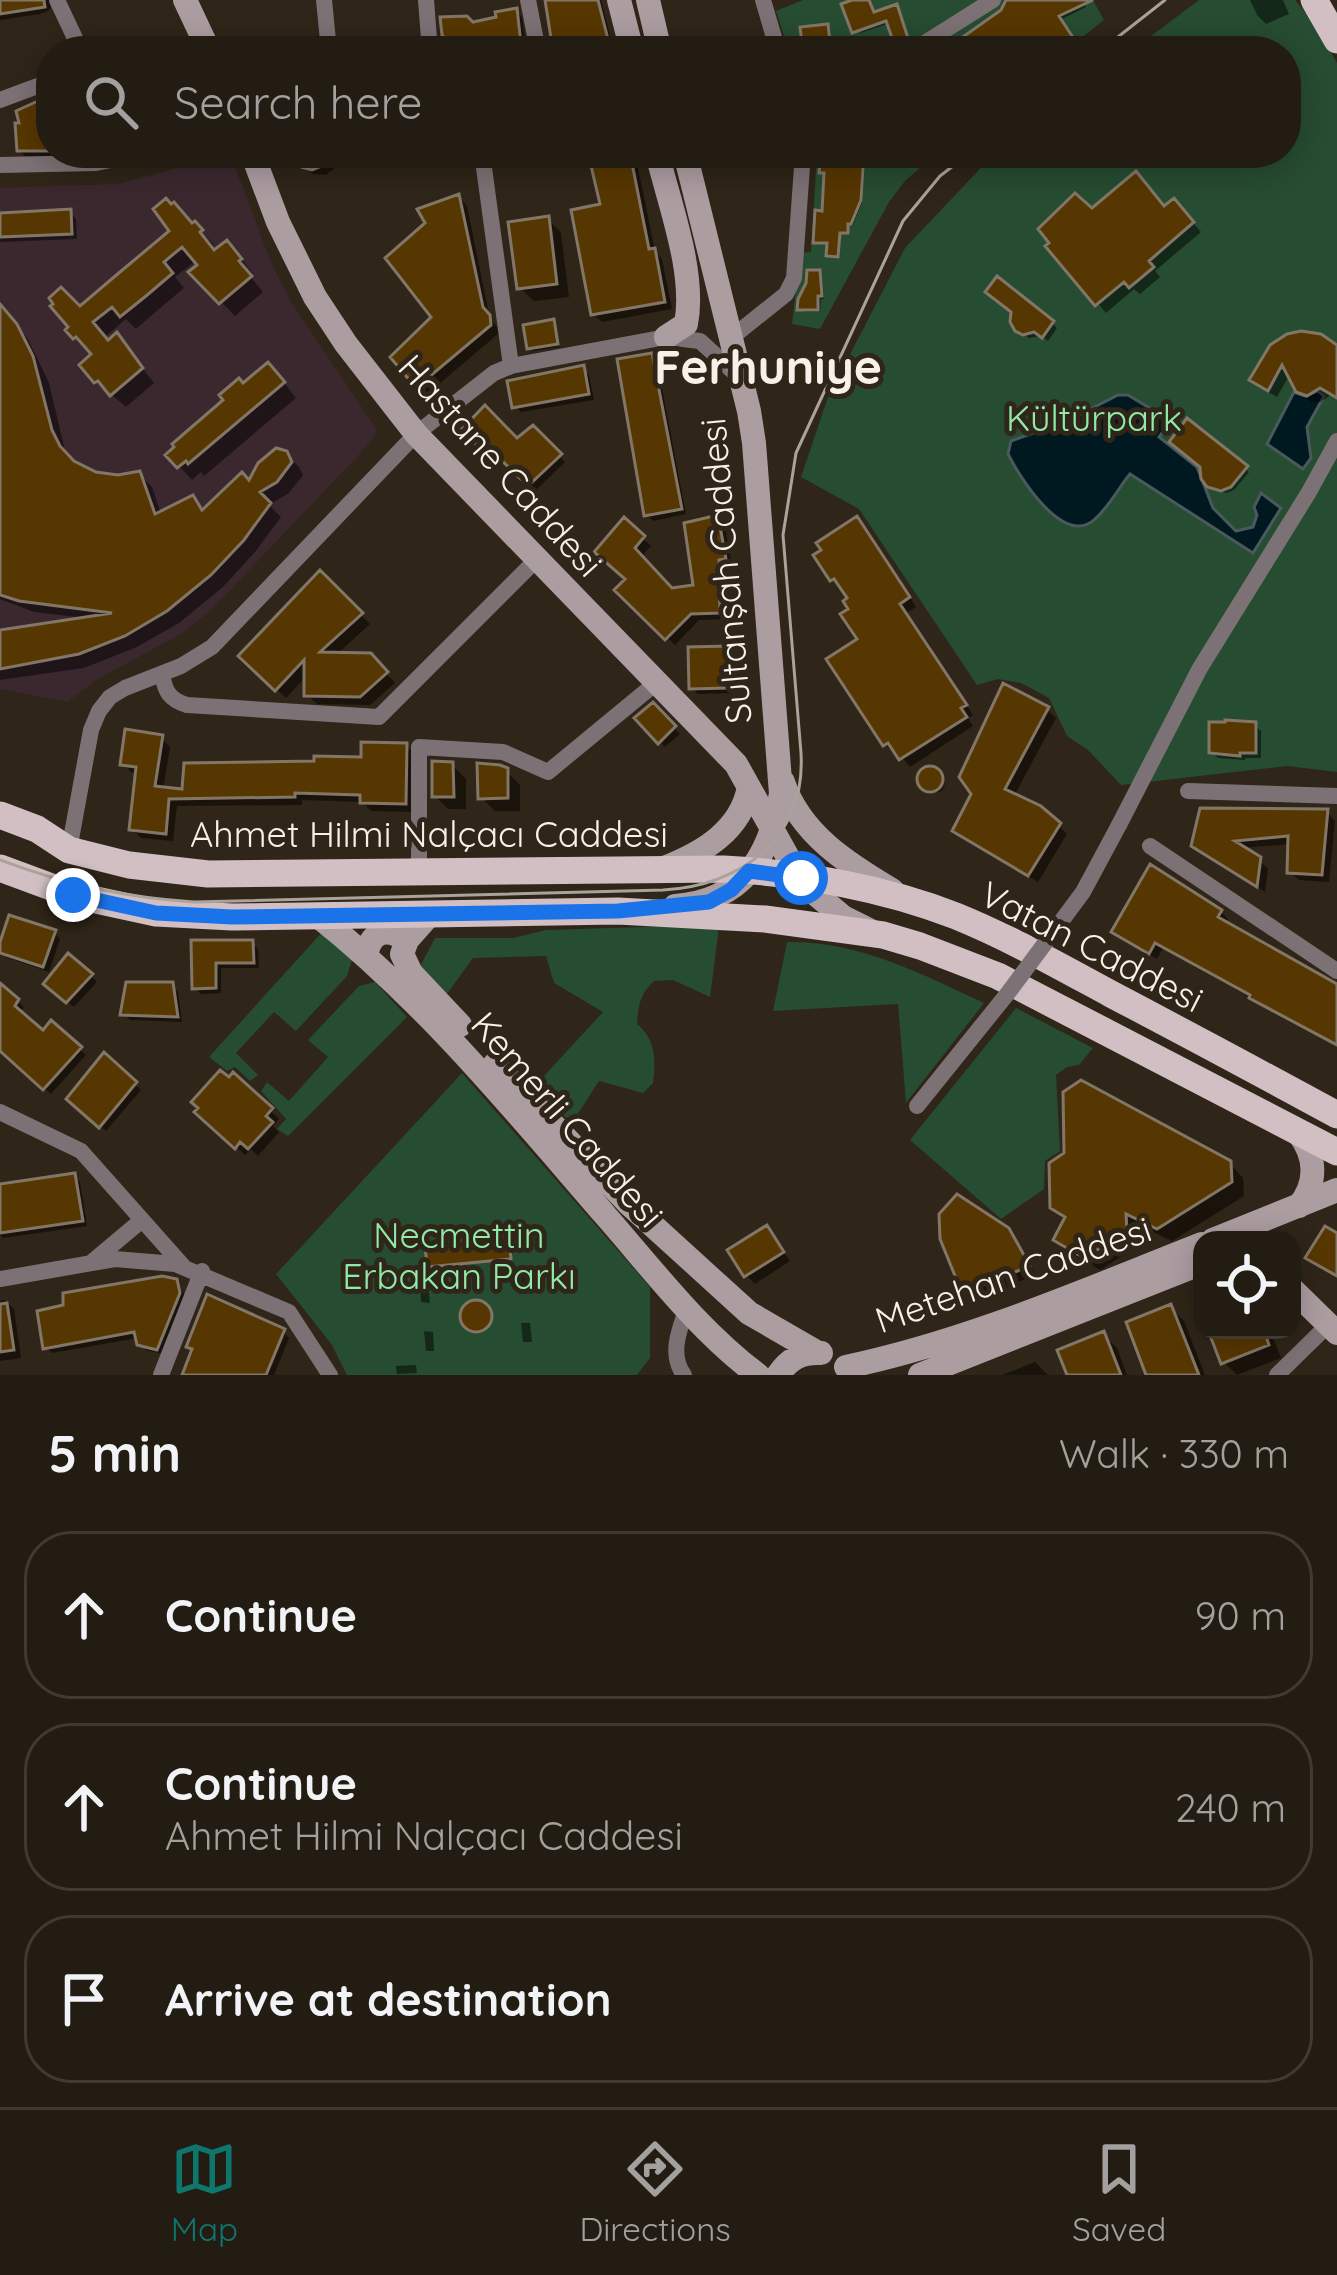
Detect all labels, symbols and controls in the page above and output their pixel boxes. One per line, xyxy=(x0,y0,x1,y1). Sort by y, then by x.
search box xyxy=(36,36,1301,168)
icon: search xyxy=(78,69,144,135)
text: Search here xyxy=(174,74,422,130)
district label: Ferhuniye xyxy=(654,336,882,396)
street label: Hastane Caddesi xyxy=(389,345,613,585)
park label: Kültürpark xyxy=(1006,395,1182,440)
street label: Sultanşah Caddesi xyxy=(689,416,761,726)
street label: Ahmet Hilmi Nalçacı Caddesi xyxy=(190,811,668,856)
route start xyxy=(774,851,828,905)
route end xyxy=(46,868,100,922)
street label: Vatan Caddesi xyxy=(973,871,1211,1021)
street label: Kemerli Caddesi xyxy=(462,1002,674,1236)
street label: Metehan Caddesi xyxy=(869,1206,1157,1342)
park label: Necmettin Erbakan Parkı xyxy=(342,1212,576,1298)
map controls xyxy=(1193,1231,1301,1339)
button: locate xyxy=(1193,1231,1301,1339)
text: 5 min xyxy=(48,1421,181,1485)
text: Walk · 330 m xyxy=(1059,1429,1289,1478)
icon: ahead xyxy=(51,1582,117,1648)
text: Continue xyxy=(165,1587,357,1643)
text: 90 m xyxy=(1195,1591,1286,1640)
text: Continue xyxy=(165,1755,357,1811)
icon: ahead xyxy=(51,1774,117,1840)
text: 240 m xyxy=(1175,1783,1286,1832)
text: Ahmet Hilmi Nalçacı Caddesi xyxy=(165,1811,683,1860)
icon: arrive xyxy=(51,1966,117,2032)
text: Arrive at destination xyxy=(165,1971,611,2027)
tab: Map xyxy=(171,2136,238,2249)
tab: Directions xyxy=(579,2136,731,2249)
tab: Saved xyxy=(1072,2136,1166,2249)

